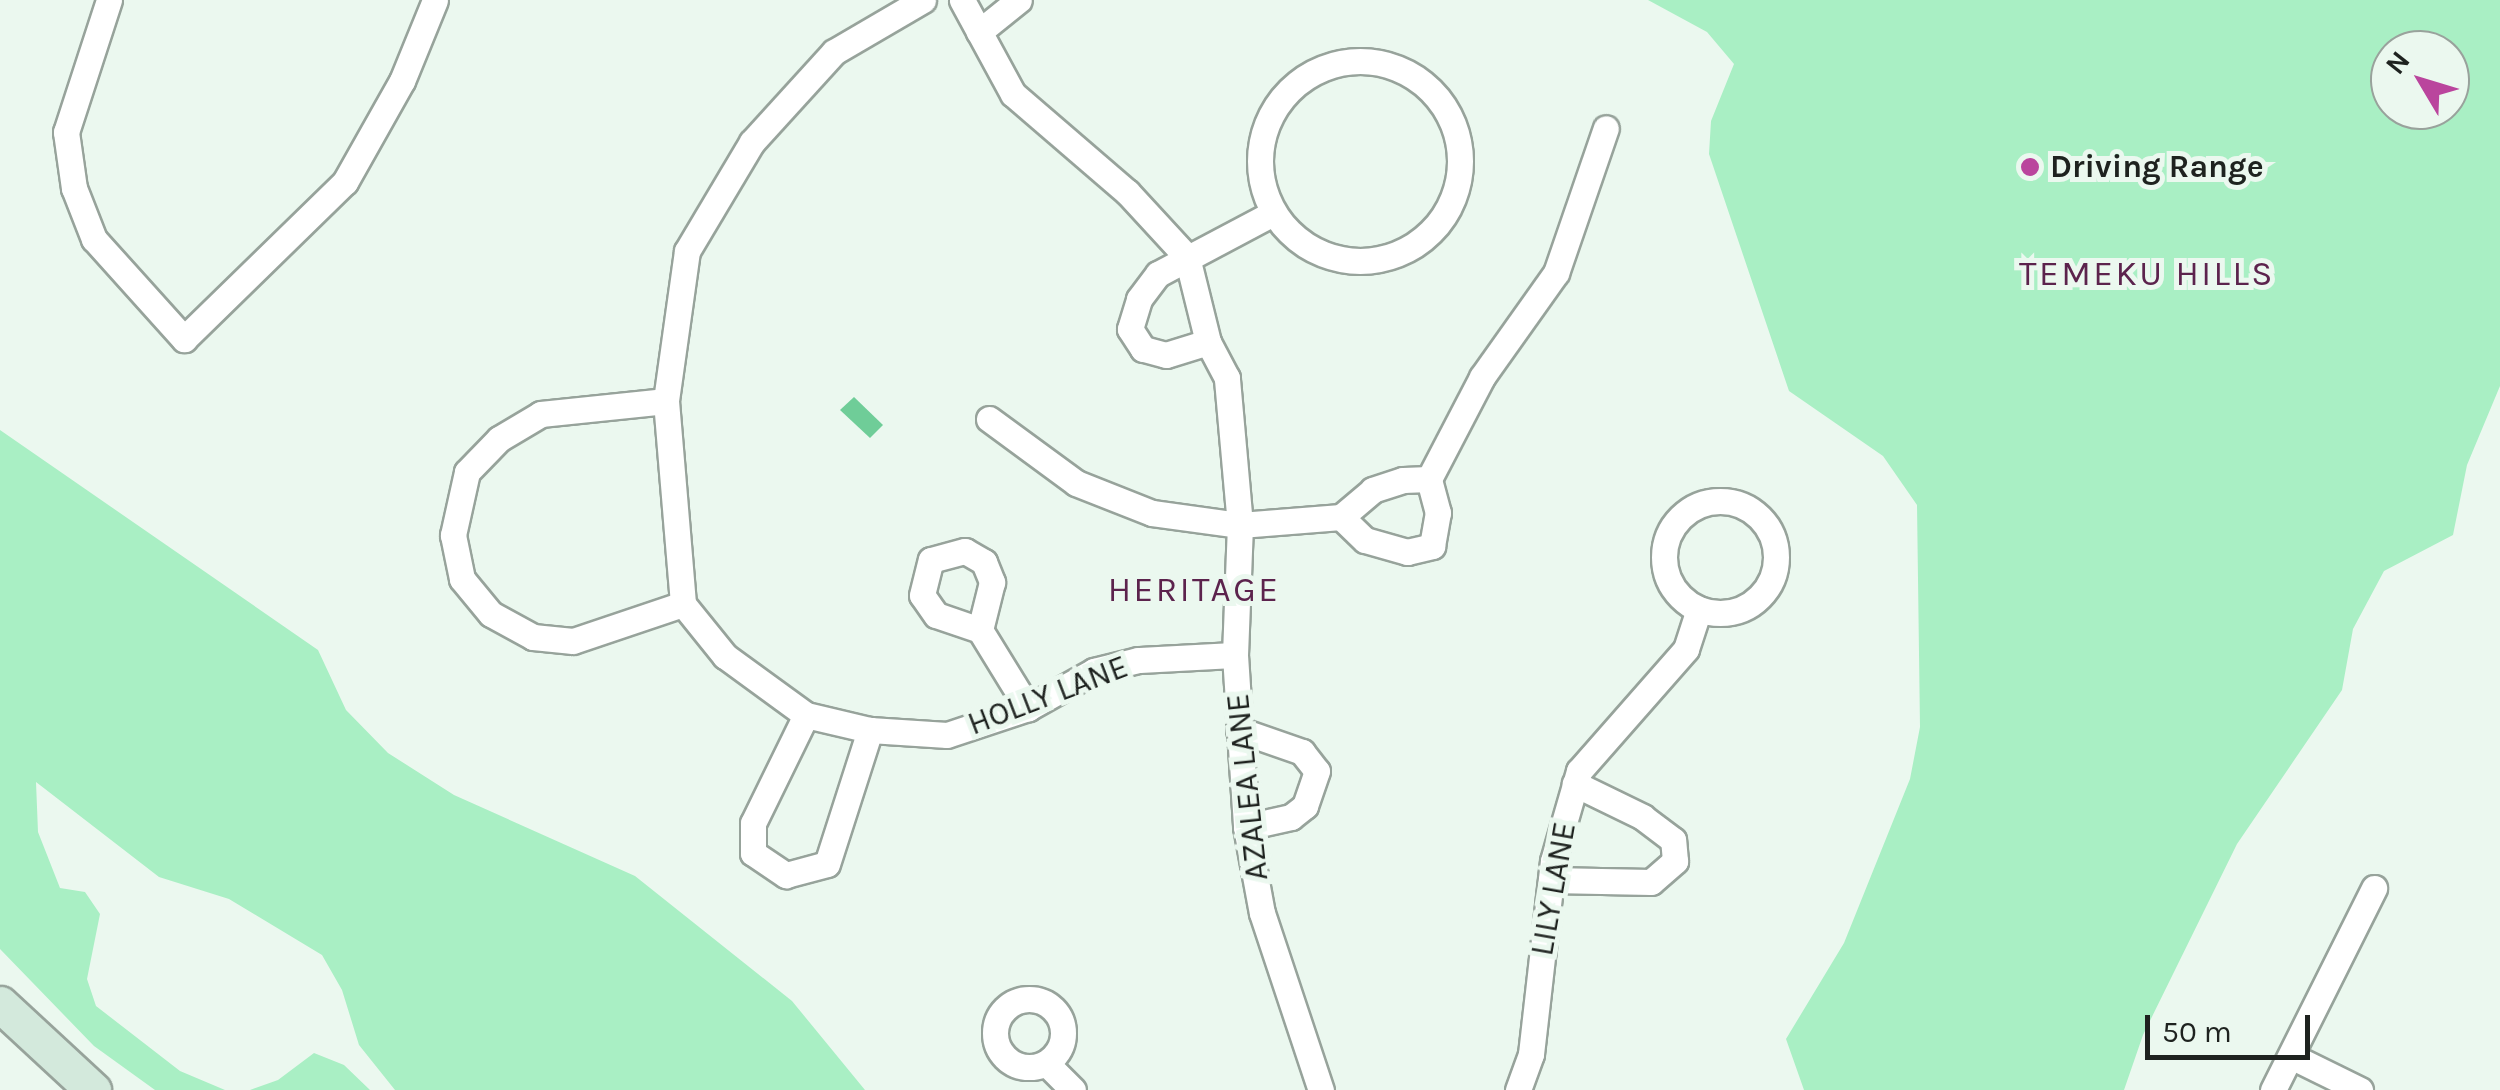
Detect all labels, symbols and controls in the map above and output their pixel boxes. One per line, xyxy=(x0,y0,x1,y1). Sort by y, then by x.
north arrow xyxy=(2370,30,2470,130)
text: N xyxy=(2378,44,2417,81)
place label: Driving Range xyxy=(2050,148,2264,186)
marker: Driving Range xyxy=(2019,156,2041,178)
district label: TEMEKU HILLS xyxy=(2019,253,2275,295)
district label: HERITAGE xyxy=(1108,569,1280,611)
street label: HOLLY LANE xyxy=(963,648,1133,744)
street label: AZALEA LANE xyxy=(1219,692,1277,882)
street label: LILY LANE xyxy=(1523,819,1585,959)
scale bar xyxy=(2150,995,2315,1057)
text: 50 m xyxy=(2162,1014,2232,1050)

